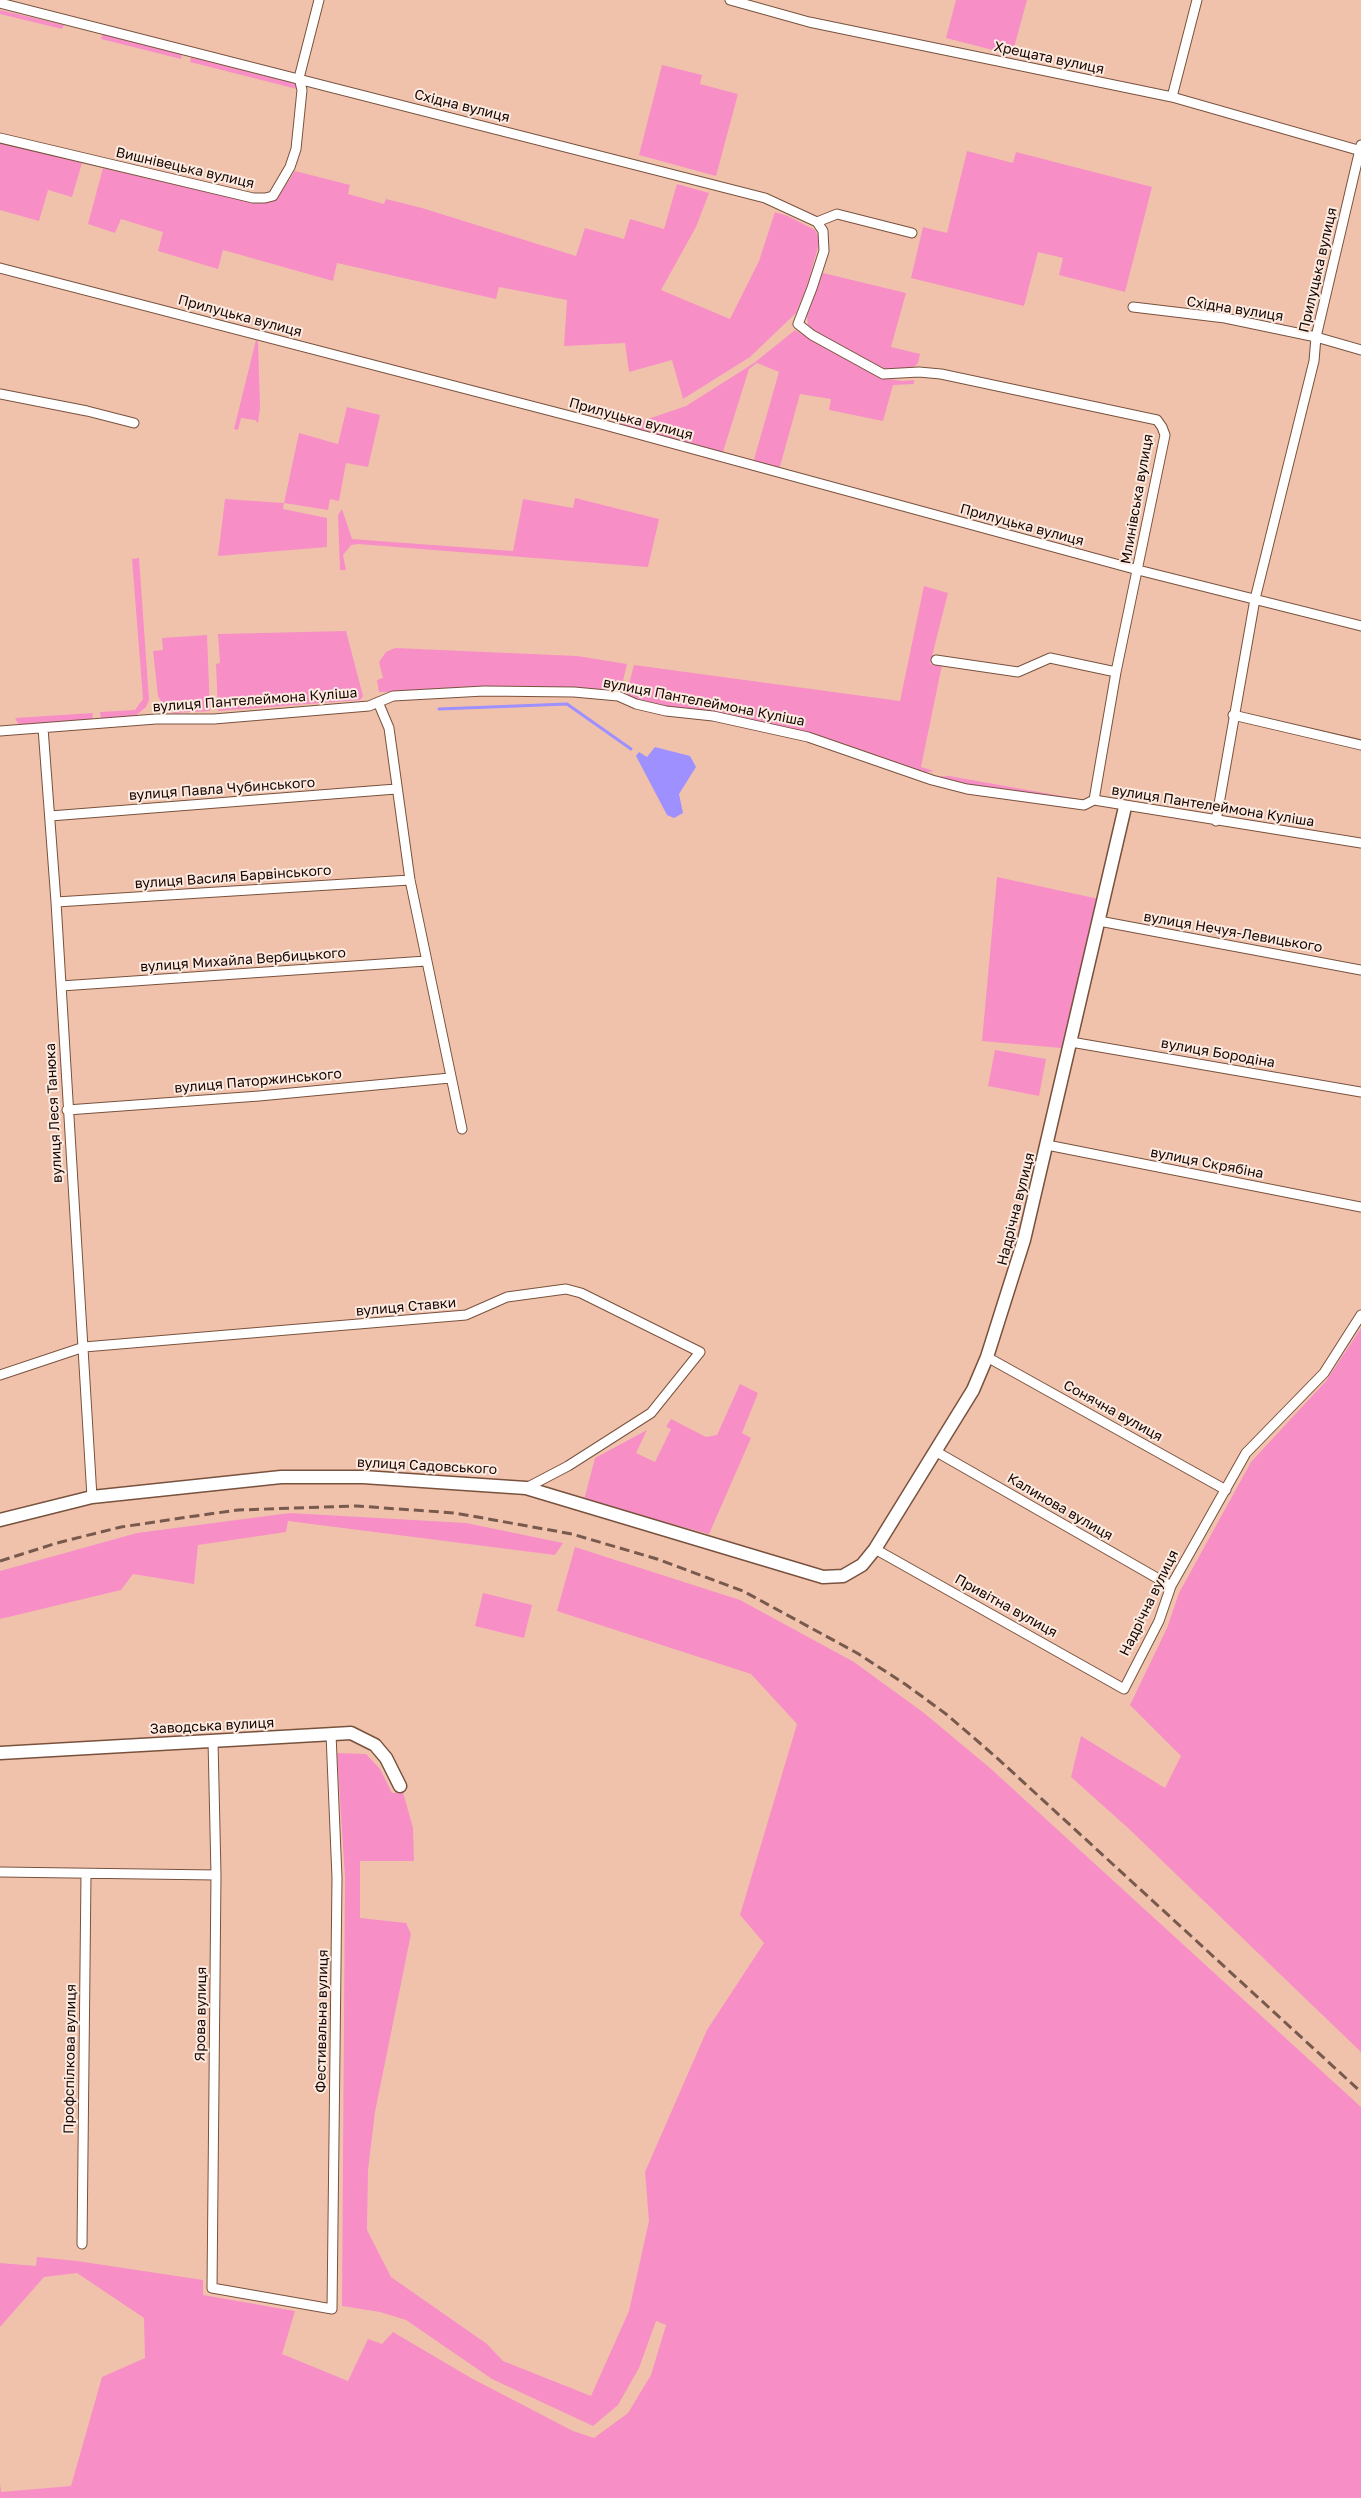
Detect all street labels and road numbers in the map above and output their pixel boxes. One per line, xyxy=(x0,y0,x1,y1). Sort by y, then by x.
street label: Хрещата вулиця xyxy=(992,38,1106,78)
street label: Східна вулиця xyxy=(412,86,512,126)
street label: Вишнівецька вулиця xyxy=(114,144,256,192)
street label: Прилуцька вулиця xyxy=(1295,206,1341,334)
street label: Прилуцька вулиця xyxy=(176,291,304,341)
street label: Східна вулиця xyxy=(1185,293,1285,325)
street label: Прилуцька вулиця xyxy=(567,394,695,444)
street label: Млинівська вулиця xyxy=(1117,433,1157,565)
street label: Прилуцька вулиця xyxy=(958,500,1086,550)
street label: вулиця Пантелеймона Куліша xyxy=(602,674,806,730)
street label: вулиця Пантелеймона Куліша xyxy=(152,684,358,716)
street label: вулиця Павла Чубинського xyxy=(128,774,316,804)
street label: вулиця Пантелеймона Куліша xyxy=(1110,782,1316,830)
street label: вулиця Василя Барвінського xyxy=(134,862,332,892)
street label: вулиця Нечуя-Левицького xyxy=(1142,908,1324,956)
street label: вулиця Михайла Вербицького xyxy=(140,944,346,976)
street label: вулиця Бородіна xyxy=(1160,1035,1276,1071)
street label: вулиця Леся Танюка xyxy=(42,1043,66,1183)
street label: вулиця Паторжинського xyxy=(174,1065,342,1097)
street label: вулиця Скрябіна xyxy=(1149,1144,1265,1182)
street label: Надрічна вулиця xyxy=(994,1151,1038,1267)
street label: вулиця Ставки xyxy=(355,1294,457,1320)
street label: Сонячна вулиця xyxy=(1060,1377,1166,1445)
street label: вулиця Садовського xyxy=(357,1454,497,1478)
street label: Калинова вулиця xyxy=(1004,1470,1116,1544)
street label: Надрічна вулиця xyxy=(1116,1547,1182,1659)
street label: Привітна вулиця xyxy=(952,1571,1060,1641)
street label: Заводська вулиця xyxy=(149,1714,275,1738)
street label: Фестивальна вулиця xyxy=(312,1949,332,2093)
street label: Ярова вулиця xyxy=(192,1967,210,2061)
street label: Профспілкова вулиця xyxy=(60,1984,80,2134)

